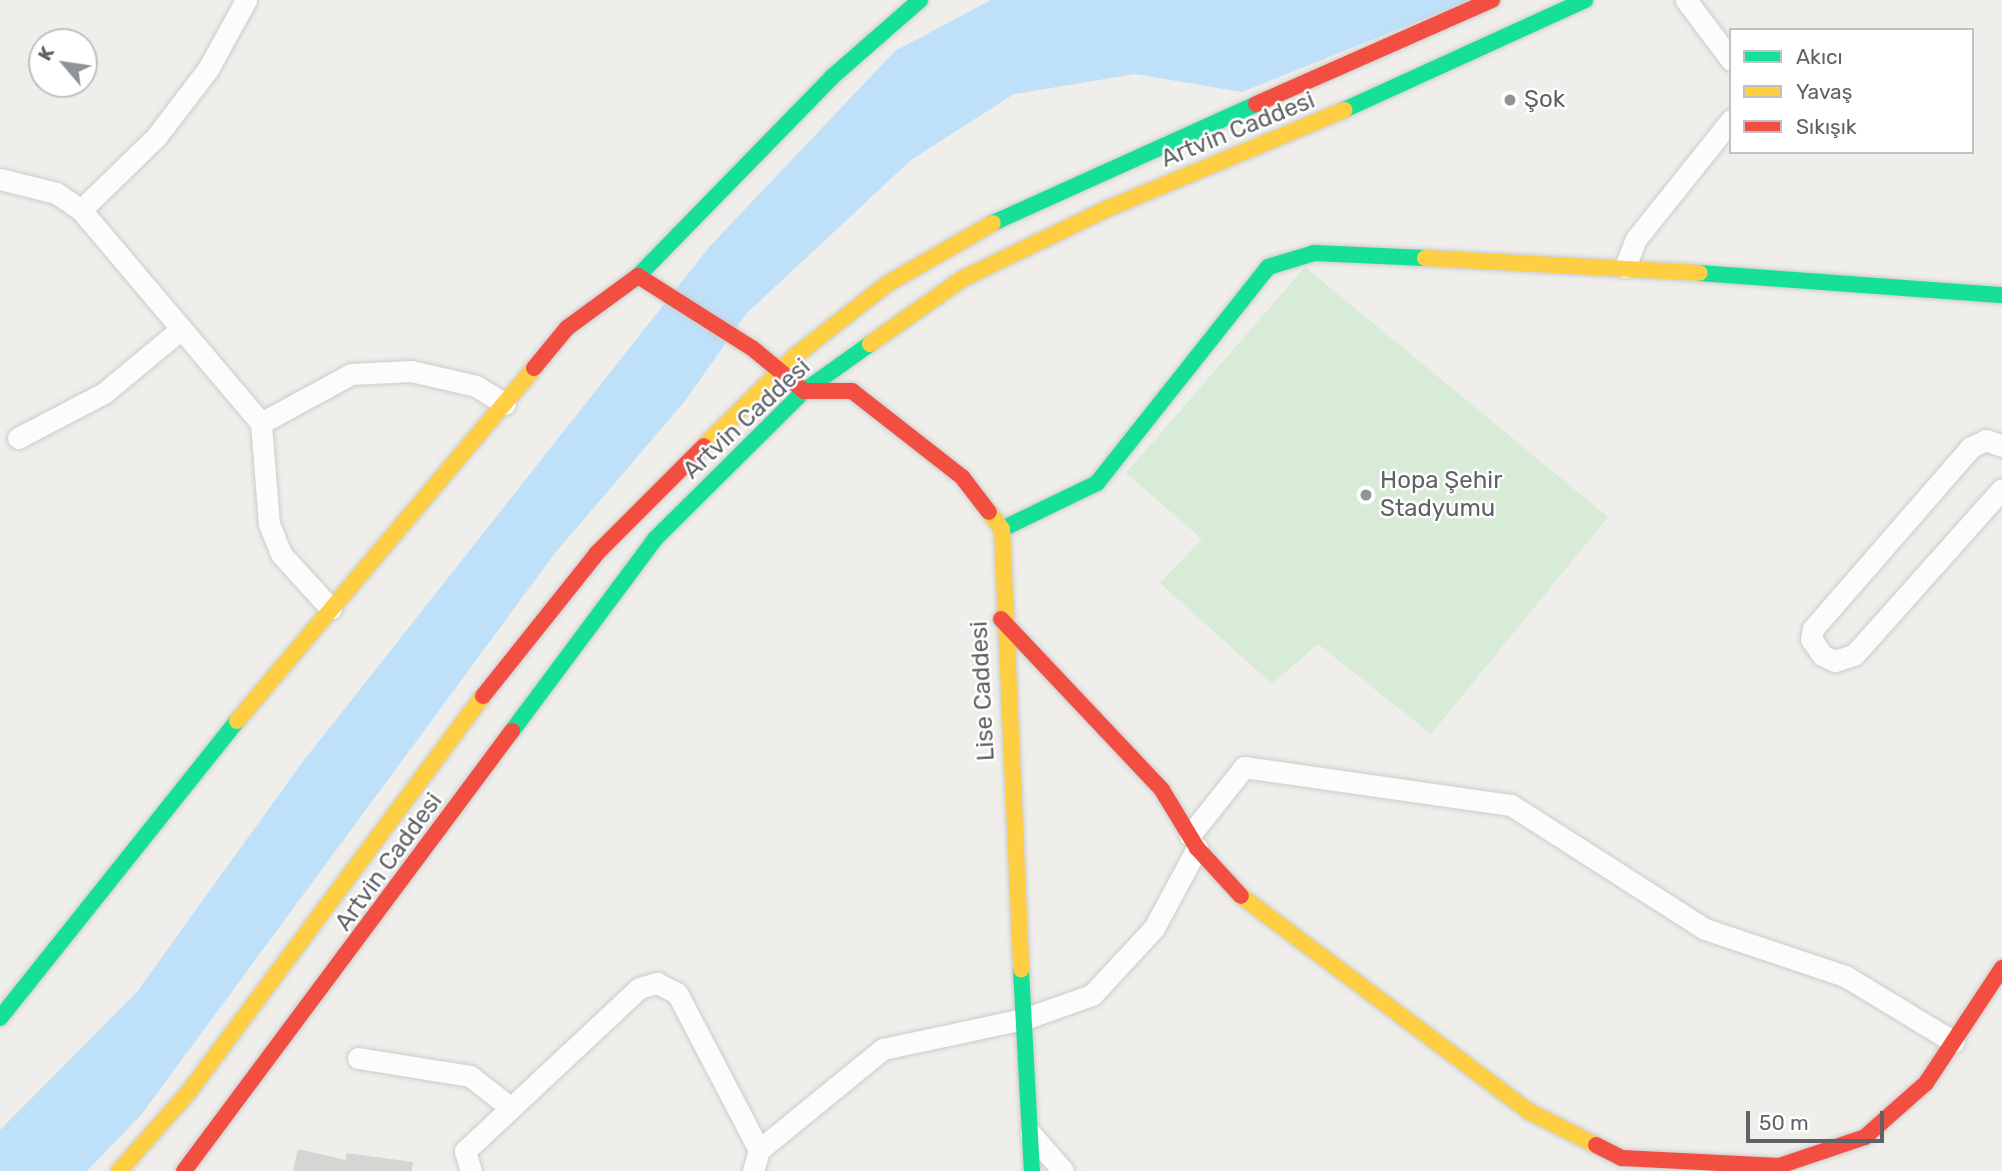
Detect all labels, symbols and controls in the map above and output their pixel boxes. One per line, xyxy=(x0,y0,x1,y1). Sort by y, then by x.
north arrow xyxy=(28,28,98,98)
legend xyxy=(1729,28,1974,154)
text: K xyxy=(33,42,59,65)
text: Akıcı xyxy=(1796,44,1843,69)
text: Yavaş xyxy=(1796,79,1852,104)
street label: Artvin Caddesi xyxy=(1157,86,1319,174)
place label: Şok xyxy=(1524,86,1565,114)
marker: Şok xyxy=(1502,92,1518,108)
text: Sıkışık xyxy=(1796,114,1857,139)
street label: Artvin Caddesi xyxy=(677,353,817,485)
place label: Hopa Şehir Stadyumu xyxy=(1380,467,1502,523)
marker: Hopa Şehir Stadyumu xyxy=(1358,487,1374,503)
street label: Lise Caddesi xyxy=(965,620,1001,762)
street label: Artvin Caddesi xyxy=(329,787,449,937)
scale bar xyxy=(1750,1098,1888,1142)
text: 50 m xyxy=(1759,1110,1809,1135)

